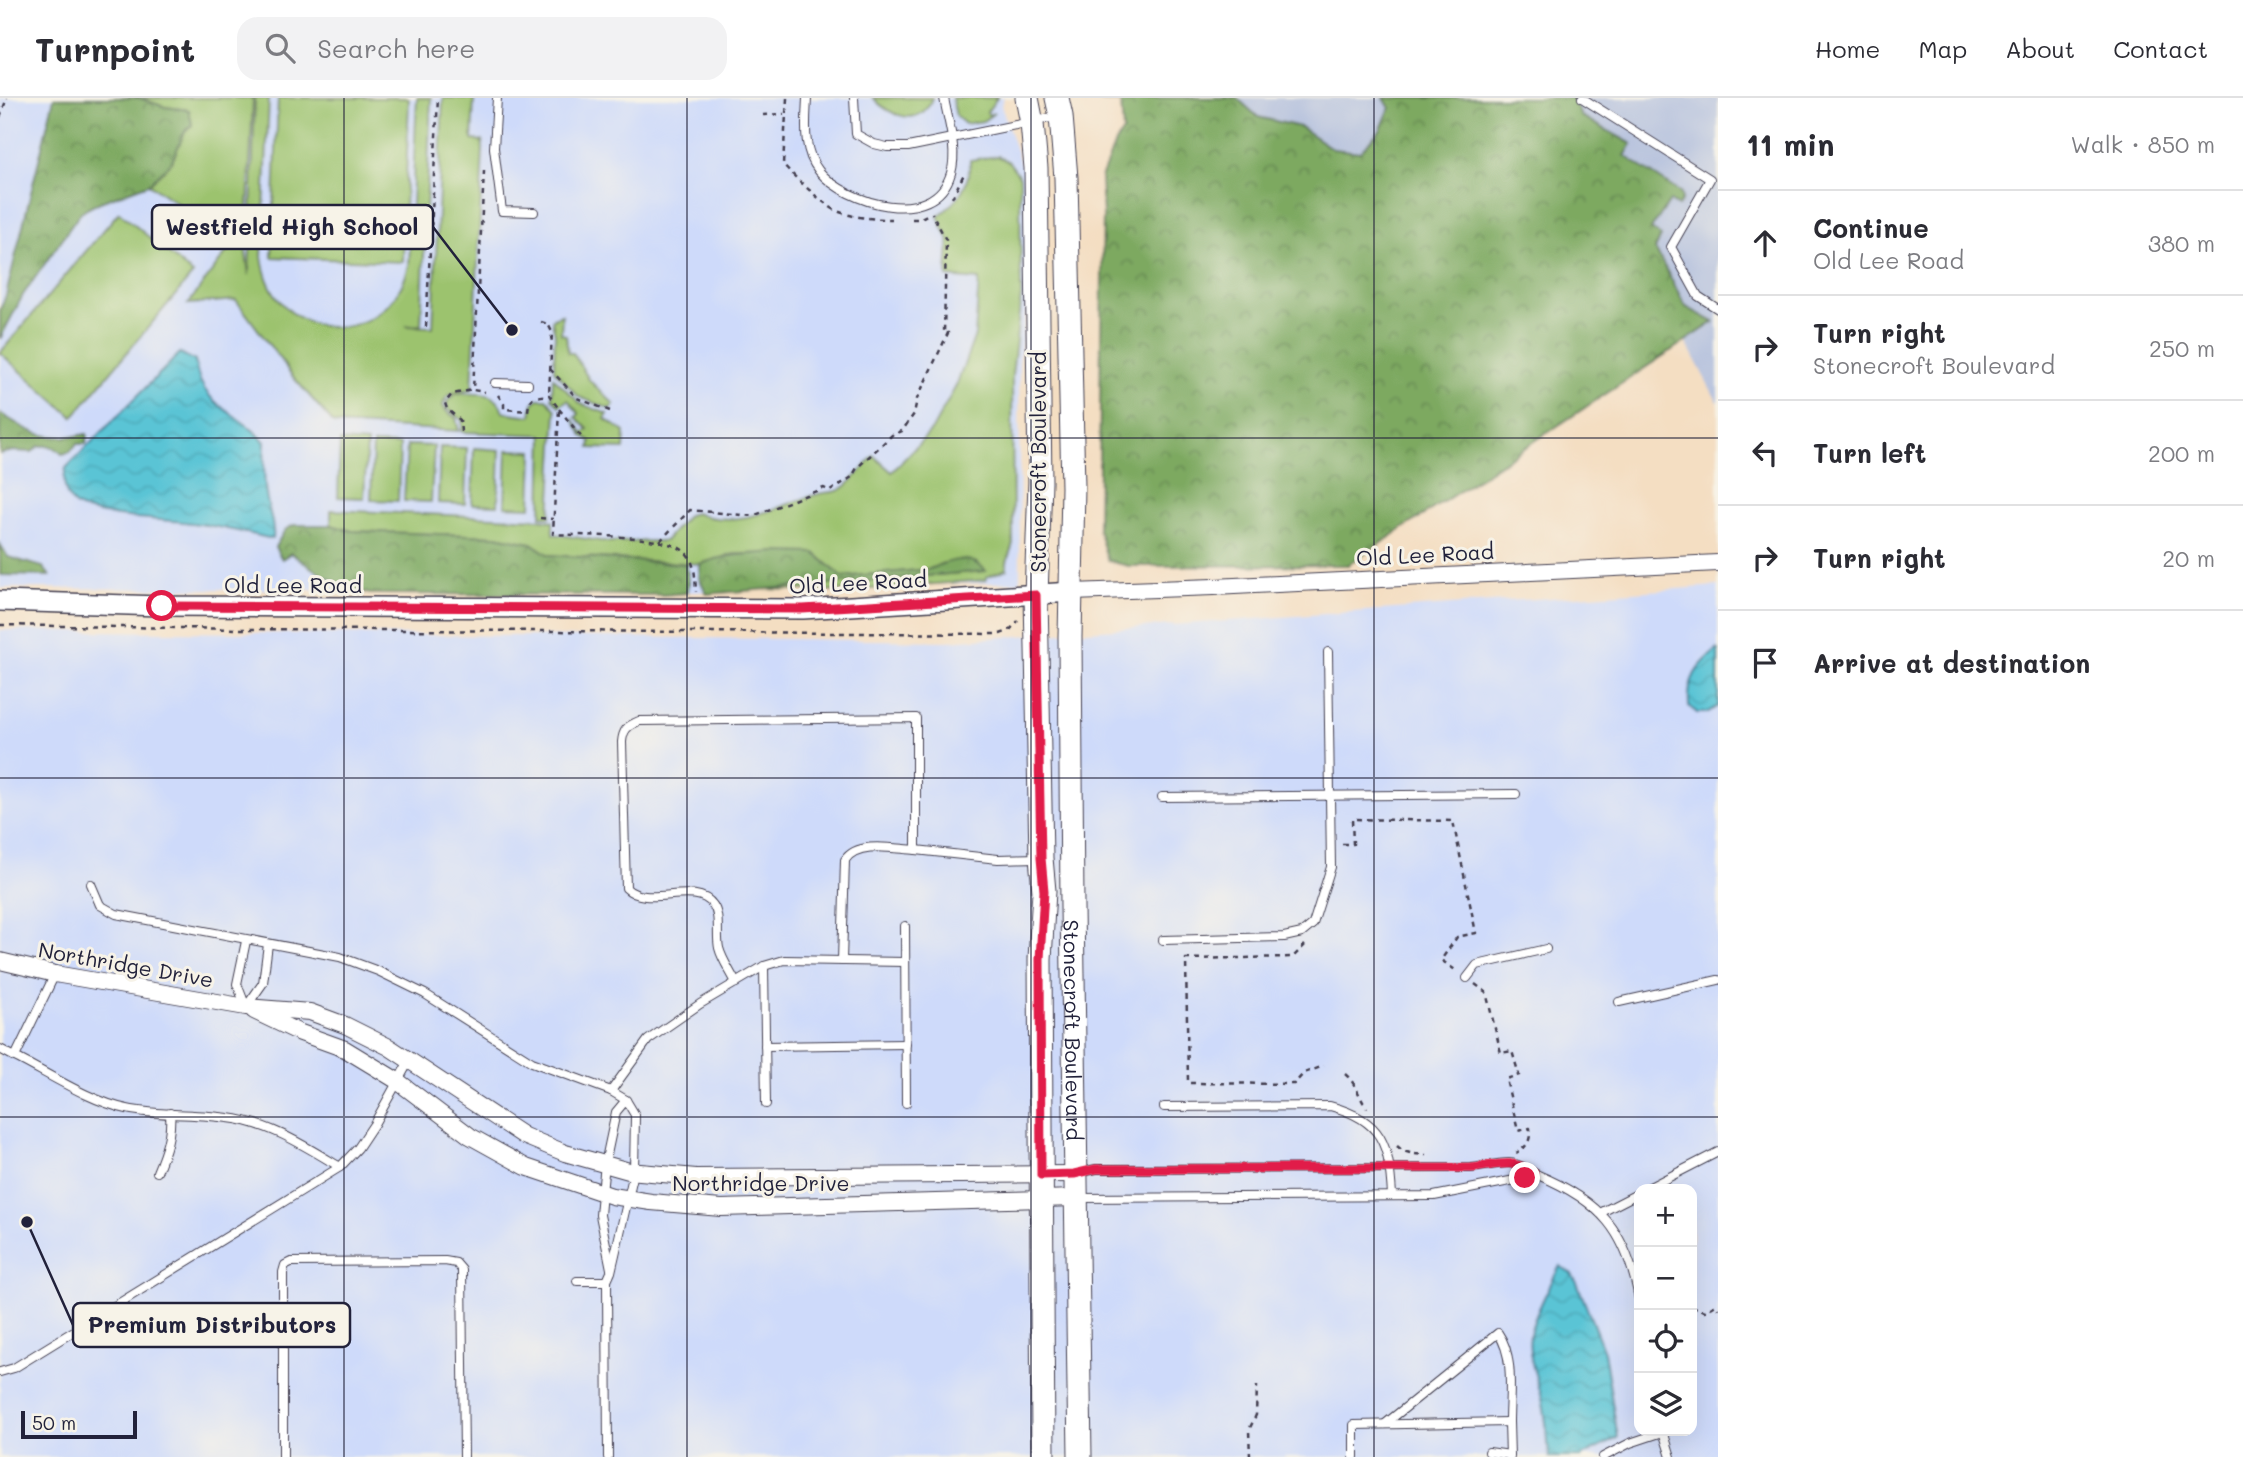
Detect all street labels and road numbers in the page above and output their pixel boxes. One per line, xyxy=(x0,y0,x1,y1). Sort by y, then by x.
street label: Stonecroft Boulevard xyxy=(1024,352,1051,572)
street label: Old Lee Road xyxy=(1355,537,1495,571)
street label: Old Lee Road xyxy=(788,565,928,599)
street label: Old Lee Road xyxy=(224,571,362,598)
street label: Stonecroft Boulevard xyxy=(1059,920,1089,1141)
street label: Northridge Drive xyxy=(36,935,216,993)
street label: Northridge Drive xyxy=(672,1169,850,1196)

